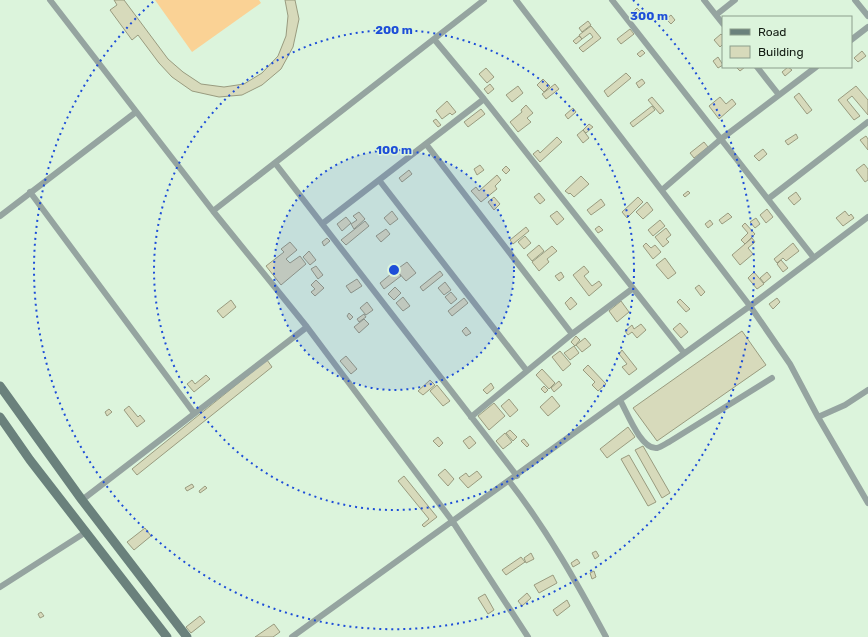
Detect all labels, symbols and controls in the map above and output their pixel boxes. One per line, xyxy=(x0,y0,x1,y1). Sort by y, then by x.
text: 300 m xyxy=(630,9,668,23)
legend xyxy=(722,16,852,68)
text: 200 m xyxy=(375,23,413,37)
text: Road xyxy=(758,25,786,39)
text: Building xyxy=(758,45,804,59)
text: 100 m xyxy=(376,143,412,157)
centre of rings xyxy=(387,263,401,277)

